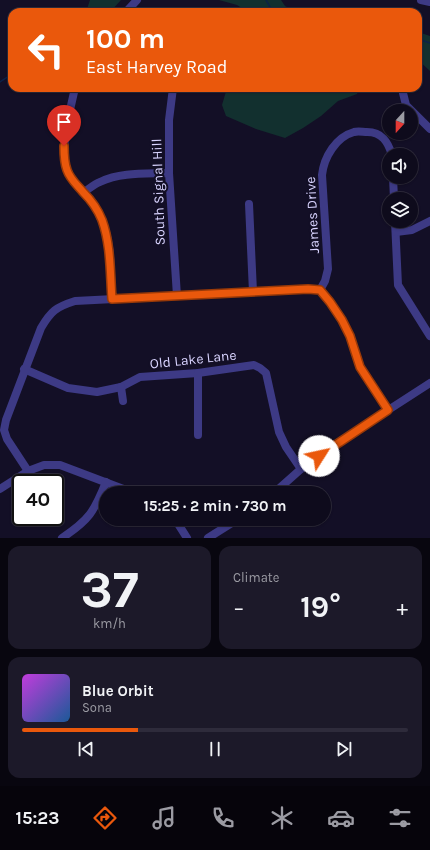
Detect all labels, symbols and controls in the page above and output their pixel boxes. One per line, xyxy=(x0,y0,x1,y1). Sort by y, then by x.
text: 100 m xyxy=(86,22,165,55)
icon: left xyxy=(20,24,72,76)
text: East Harvey Road xyxy=(86,56,227,78)
north arrow xyxy=(382,104,418,140)
map controls xyxy=(382,104,418,228)
pin xyxy=(47,105,81,146)
icon: arrive xyxy=(53,111,75,133)
street label: South Signal Hill xyxy=(148,138,169,246)
button: sound xyxy=(382,148,418,184)
street label: James Drive xyxy=(302,176,323,254)
button: layers xyxy=(382,192,418,228)
street label: Old Lake Lane xyxy=(149,346,237,373)
position arrow xyxy=(298,435,340,477)
speed limit sign: 40 xyxy=(12,474,64,526)
text: 15:25 · 2 min · 730 m xyxy=(143,497,287,515)
text: 37 xyxy=(80,559,139,620)
text: Climate xyxy=(233,570,279,585)
text: 19° xyxy=(300,589,341,625)
text: − xyxy=(233,595,245,621)
text: + xyxy=(396,595,408,621)
text: km/h xyxy=(93,616,126,631)
text: Blue Orbit xyxy=(82,682,154,700)
text: Sona xyxy=(82,700,112,715)
icon: previous xyxy=(75,738,97,760)
icon: pause xyxy=(204,738,226,760)
icon: next xyxy=(333,738,355,760)
icon: directions xyxy=(91,804,119,832)
icon: music xyxy=(150,804,178,832)
icon: phone xyxy=(209,804,237,832)
icon: climate xyxy=(268,804,296,832)
icon: car xyxy=(327,804,355,832)
icon: filters xyxy=(386,804,414,832)
text: 15:23 xyxy=(16,807,59,829)

